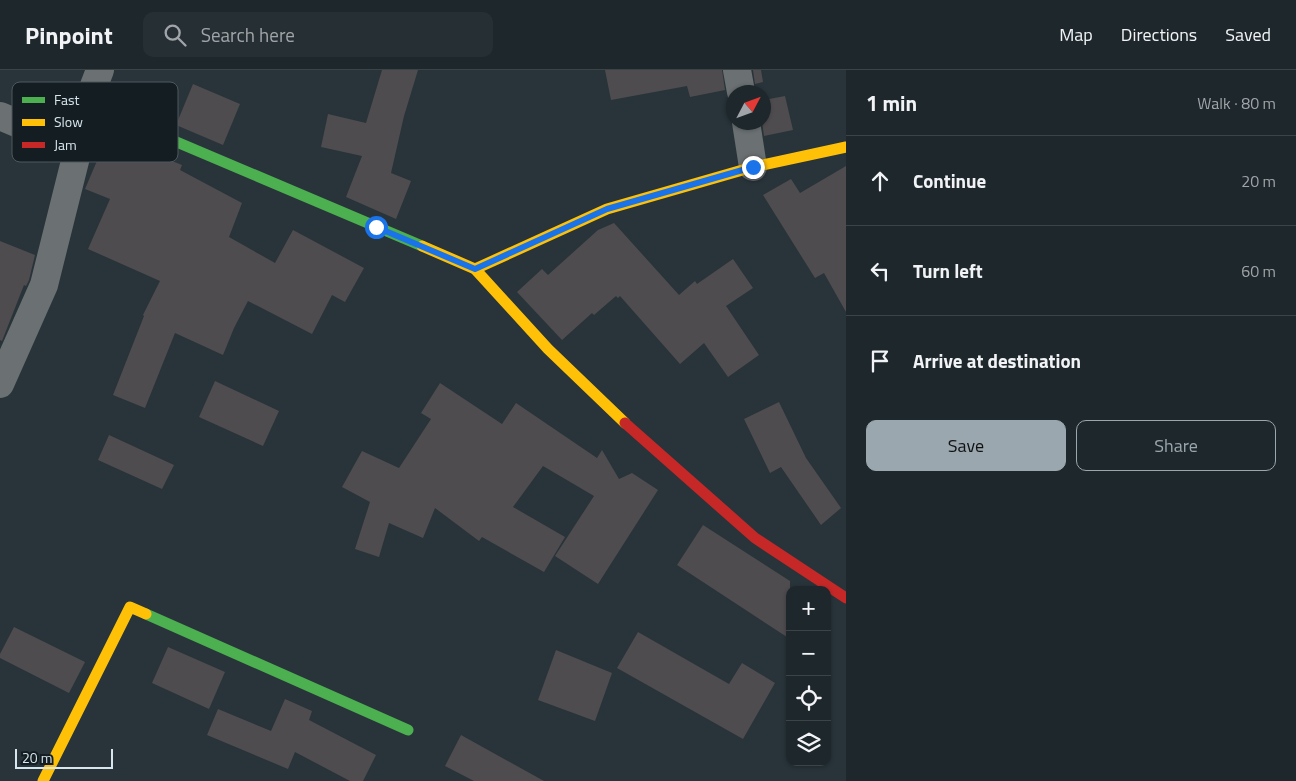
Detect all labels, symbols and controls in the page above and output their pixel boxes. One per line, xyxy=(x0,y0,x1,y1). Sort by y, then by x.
search box xyxy=(143,12,493,57)
text: Pinpoint xyxy=(25,17,113,53)
text: Search here xyxy=(201,20,295,49)
icon: search xyxy=(161,21,189,49)
text: Map xyxy=(1059,21,1093,48)
text: Directions xyxy=(1121,21,1197,48)
text: Saved xyxy=(1225,21,1271,48)
legend xyxy=(12,82,178,162)
north arrow xyxy=(726,85,771,130)
text: 1 min xyxy=(866,87,917,119)
text: Fast xyxy=(54,89,79,110)
text: Walk · 80 m xyxy=(1197,91,1276,115)
text: Slow xyxy=(54,111,83,132)
text: Jam xyxy=(54,134,77,155)
route end xyxy=(742,156,765,179)
text: Continue xyxy=(913,166,986,195)
icon: ahead xyxy=(866,167,894,195)
text: 20 m xyxy=(1241,169,1276,193)
route start xyxy=(365,216,388,239)
text: Turn left xyxy=(913,256,983,285)
icon: left xyxy=(866,257,894,285)
text: 60 m xyxy=(1241,259,1276,283)
text: Arrive at destination xyxy=(913,346,1081,375)
icon: arrive xyxy=(866,347,894,375)
button: Save xyxy=(866,420,1066,471)
button: Share xyxy=(1076,420,1276,471)
map controls xyxy=(786,586,831,766)
button: + xyxy=(786,586,831,631)
button: − xyxy=(786,631,831,676)
button: locate xyxy=(786,676,831,721)
button: layers xyxy=(786,721,831,766)
scale bar xyxy=(15,746,112,769)
text: 20 m xyxy=(22,747,52,768)

